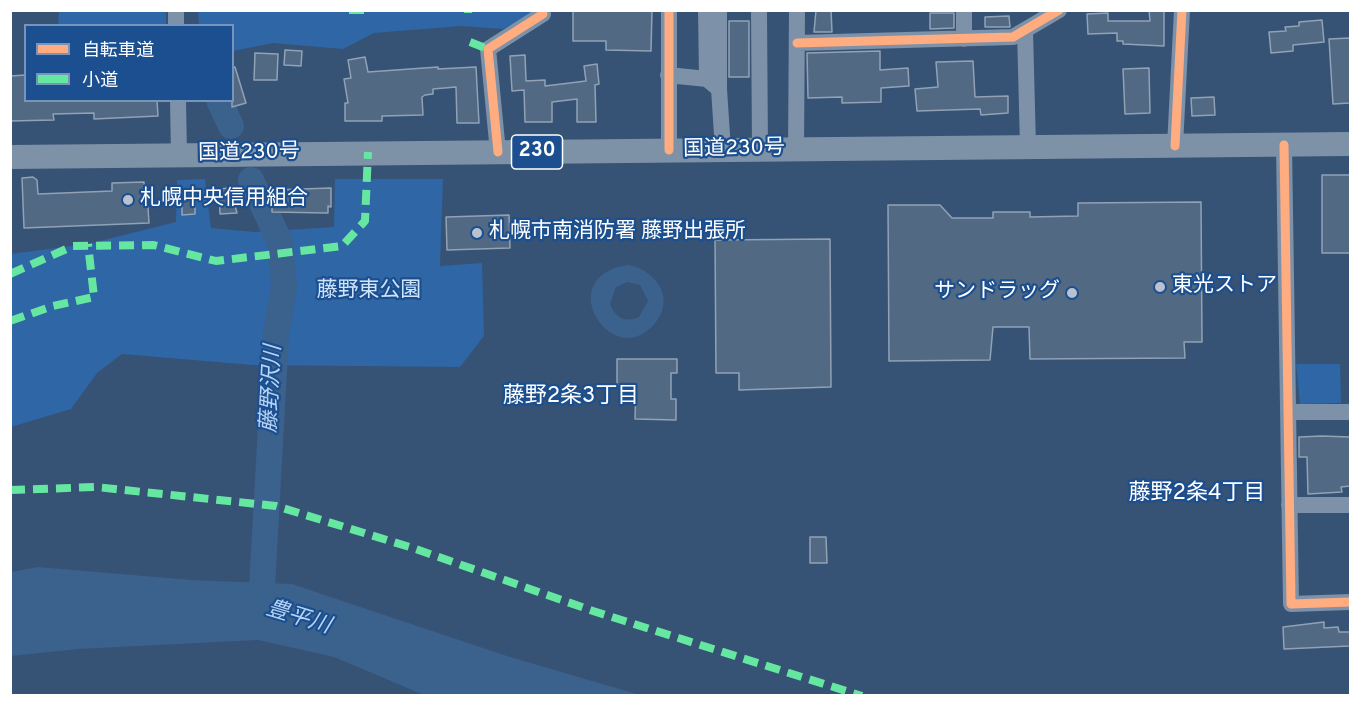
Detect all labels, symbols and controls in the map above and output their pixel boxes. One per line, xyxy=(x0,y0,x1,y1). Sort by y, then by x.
legend xyxy=(24,24,234,102)
text: 自転車道 xyxy=(82,40,154,63)
text: 小道 xyxy=(82,70,118,93)
road number: 230 xyxy=(512,135,562,169)
street label: 国道230号 xyxy=(683,137,785,163)
street label: 国道230号 xyxy=(198,141,300,167)
place label: 札幌中央信用組合 xyxy=(140,187,308,213)
marker: 札幌中央信用組合 xyxy=(121,193,135,207)
place label: 札幌市南消防署 藤野出張所 xyxy=(489,220,746,246)
marker: 札幌市南消防署 藤野出張所 xyxy=(470,226,484,240)
place label: 東光ストア xyxy=(1172,274,1277,300)
park label: 藤野東公園 xyxy=(317,279,421,305)
place label: サンドラッグ xyxy=(934,280,1060,306)
marker: 東光ストア xyxy=(1153,280,1167,294)
marker: サンドラッグ xyxy=(1065,286,1079,300)
water label: 藤野沢川 xyxy=(258,344,288,434)
district label: 藤野2条3丁目 xyxy=(503,385,639,411)
district label: 藤野2条4丁目 xyxy=(1128,482,1266,508)
water label: 豊平川 xyxy=(263,597,333,641)

